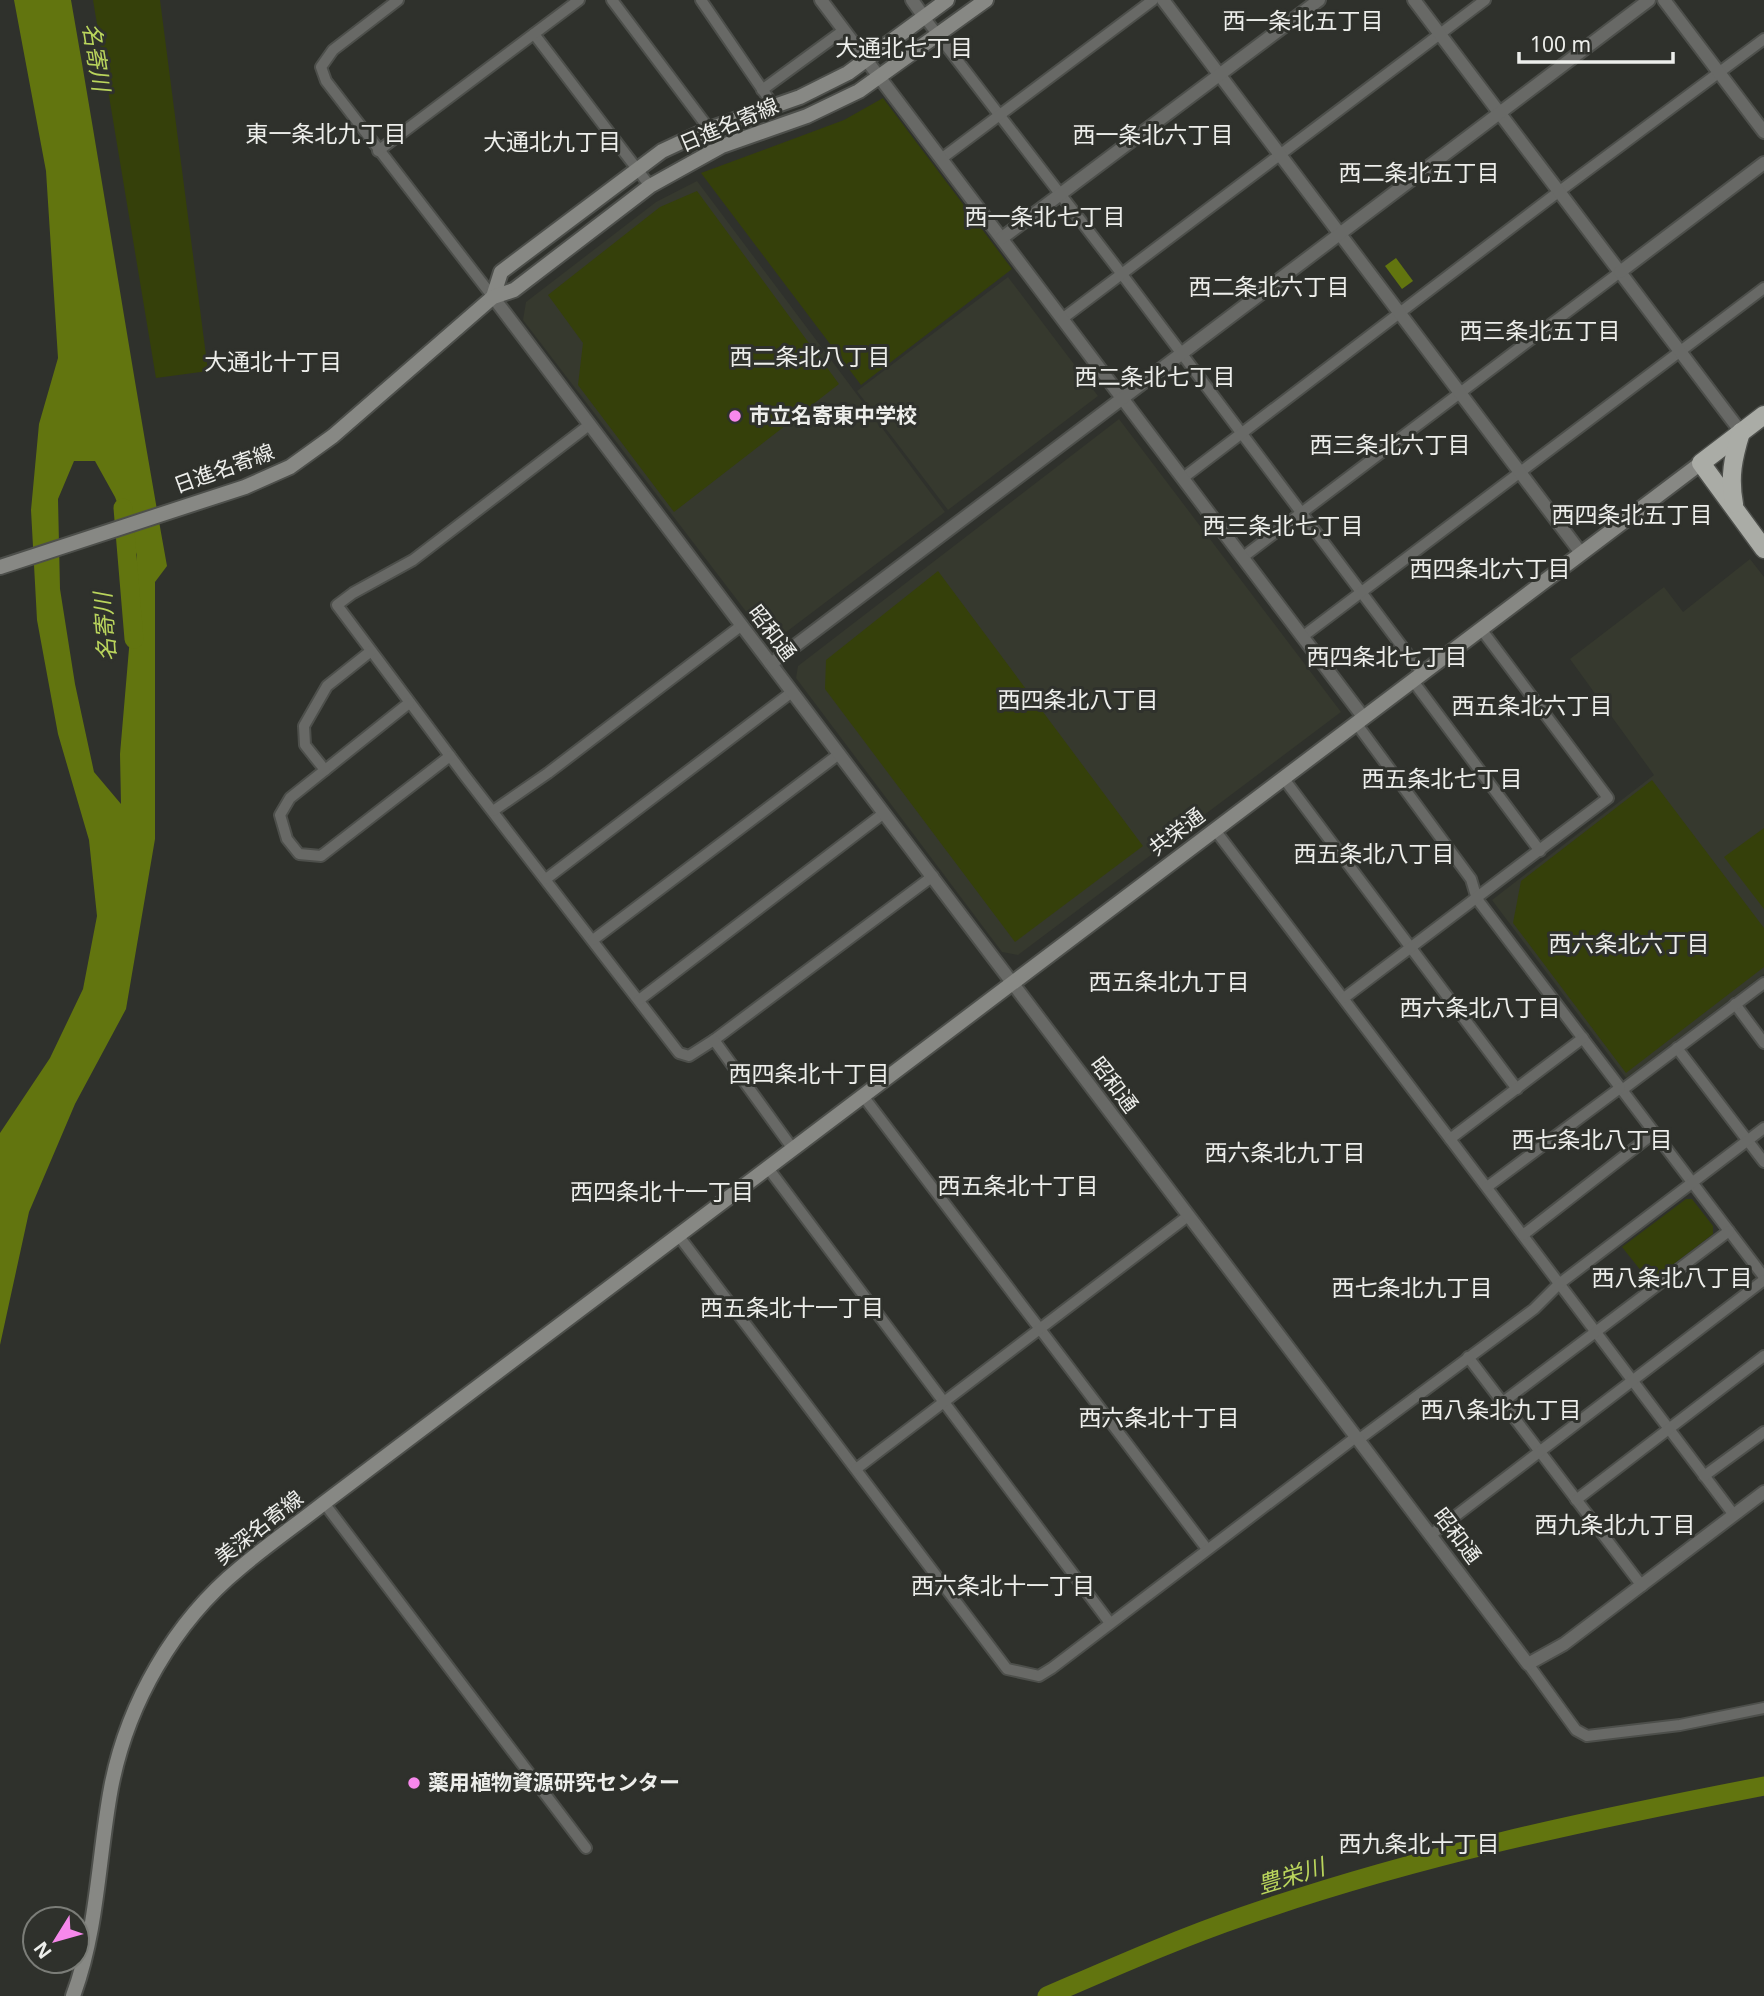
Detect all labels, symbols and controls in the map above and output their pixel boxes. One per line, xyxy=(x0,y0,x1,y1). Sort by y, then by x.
district label: 西一条北五丁目 xyxy=(1223,4,1384,36)
water label: 名寄川 xyxy=(76,20,119,96)
scale bar xyxy=(1519,21,1673,65)
text: 100 m xyxy=(1530,30,1591,58)
district label: 大通北七丁目 xyxy=(835,31,973,63)
street label: 日進名寄線 xyxy=(675,91,782,157)
district label: 東一条北九丁目 xyxy=(246,117,407,149)
district label: 西一条北六丁目 xyxy=(1073,118,1234,150)
district label: 大通北九丁目 xyxy=(483,125,621,157)
district label: 西二条北五丁目 xyxy=(1339,156,1500,188)
district label: 西一条北七丁目 xyxy=(965,200,1126,232)
district label: 西二条北六丁目 xyxy=(1189,270,1350,302)
district label: 西三条北五丁目 xyxy=(1460,314,1621,346)
district label: 西二条北八丁目 xyxy=(730,340,891,372)
district label: 大通北十丁目 xyxy=(204,345,342,377)
district label: 西二条北七丁目 xyxy=(1075,360,1236,392)
place label: 市立名寄東中学校 xyxy=(749,401,917,429)
marker: 市立名寄東中学校 xyxy=(727,408,743,424)
district label: 西三条北六丁目 xyxy=(1310,428,1471,460)
street label: 日進名寄線 xyxy=(170,437,278,499)
district label: 西四条北五丁目 xyxy=(1552,498,1713,530)
district label: 西三条北七丁目 xyxy=(1203,509,1364,541)
district label: 西四条北六丁目 xyxy=(1410,552,1571,584)
water label: 名寄川 xyxy=(85,589,122,663)
street label: 昭和通 xyxy=(743,599,803,666)
district label: 西四条北七丁目 xyxy=(1307,640,1468,672)
district label: 西四条北八丁目 xyxy=(998,683,1159,715)
district label: 西五条北六丁目 xyxy=(1452,689,1613,721)
district label: 西五条北七丁目 xyxy=(1362,762,1523,794)
street label: 共栄通 xyxy=(1143,801,1210,861)
district label: 西五条北八丁目 xyxy=(1294,837,1455,869)
district label: 西六条北六丁目 xyxy=(1549,927,1710,959)
district label: 西五条北九丁目 xyxy=(1089,965,1250,997)
district label: 西六条北八丁目 xyxy=(1400,991,1561,1023)
street label: 昭和通 xyxy=(1085,1051,1145,1118)
district label: 西四条北十丁目 xyxy=(729,1057,890,1089)
district label: 西七条北八丁目 xyxy=(1512,1123,1673,1155)
district label: 西六条北九丁目 xyxy=(1205,1136,1366,1168)
district label: 西五条北十丁目 xyxy=(938,1169,1099,1201)
district label: 西四条北十一丁目 xyxy=(570,1175,754,1207)
district label: 西八条北八丁目 xyxy=(1592,1261,1753,1293)
district label: 西七条北九丁目 xyxy=(1332,1271,1493,1303)
district label: 西五条北十一丁目 xyxy=(700,1291,884,1323)
district label: 西八条北九丁目 xyxy=(1421,1393,1582,1425)
district label: 西六条北十丁目 xyxy=(1079,1401,1240,1433)
street label: 美深名寄線 xyxy=(208,1484,308,1571)
street label: 昭和通 xyxy=(1428,1502,1488,1569)
district label: 西九条北九丁目 xyxy=(1535,1508,1696,1540)
district label: 西六条北十一丁目 xyxy=(911,1569,1095,1601)
place label: 薬用植物資源研究センター xyxy=(428,1768,680,1796)
marker: 薬用植物資源研究センター xyxy=(406,1775,422,1791)
district label: 西九条北十丁目 xyxy=(1339,1827,1500,1859)
water label: 豊栄川 xyxy=(1253,1849,1331,1900)
north arrow xyxy=(21,1905,91,1975)
text: N xyxy=(27,1936,57,1964)

